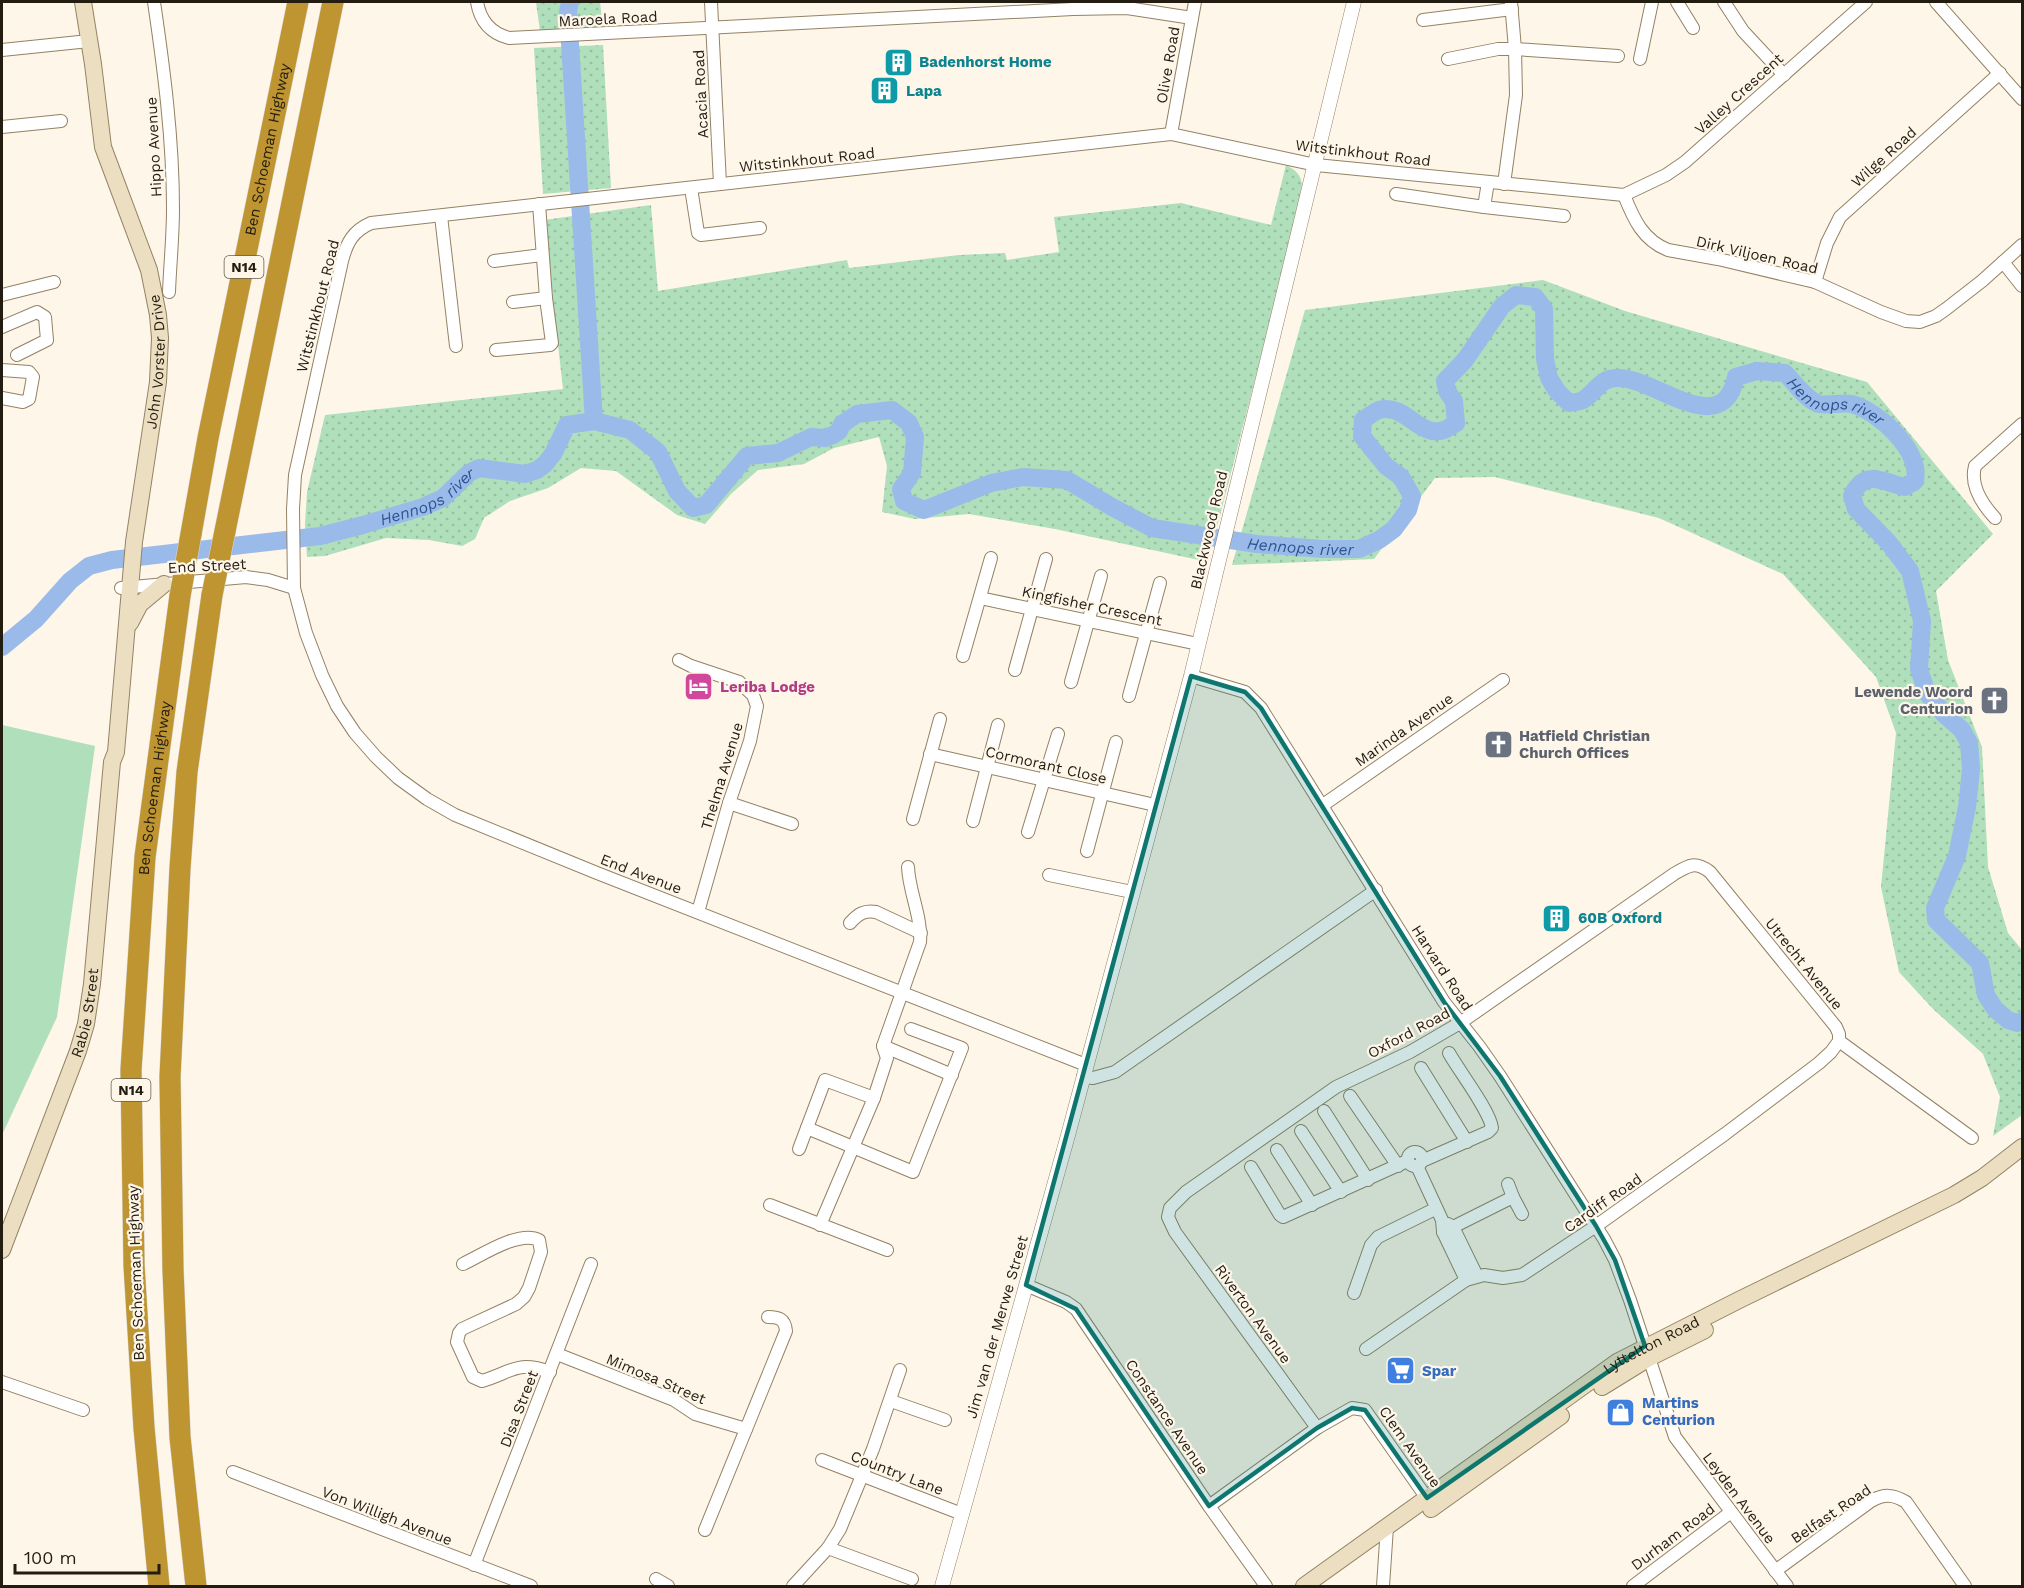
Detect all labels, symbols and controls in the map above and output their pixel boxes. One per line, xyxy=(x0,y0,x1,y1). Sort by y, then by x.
street label: Maroela Road xyxy=(558,7,658,31)
street label: Olive Road xyxy=(1152,25,1184,105)
building icon: Badenhorst Home xyxy=(882,46,914,78)
street label: Acacia Road xyxy=(690,49,712,139)
street label: Valley Crescent xyxy=(1691,49,1787,138)
place label: Badenhorst Home xyxy=(919,53,1052,71)
street label: Ben Schoeman Highway xyxy=(241,62,294,237)
building icon: Lapa xyxy=(869,75,901,107)
place label: Lapa xyxy=(906,82,942,100)
street label: Hippo Avenue xyxy=(142,96,166,198)
street label: Wilge Road xyxy=(1848,123,1920,191)
street label: Witstinkhout Road xyxy=(1294,136,1432,170)
street label: Witstinkhout Road xyxy=(738,144,876,176)
street label: Dirk Viljoen Road xyxy=(1694,232,1820,278)
street label: Witstinkhout Road xyxy=(293,238,343,374)
road number: N14 xyxy=(224,256,264,278)
street label: John Vorster Drive xyxy=(142,293,169,430)
water label: Hennops river xyxy=(1783,373,1889,429)
water label: Hennops river xyxy=(377,462,477,529)
street label: Blackwood Road xyxy=(1187,469,1231,591)
water label: Hennops river xyxy=(1246,533,1355,559)
street label: End Street xyxy=(167,555,247,577)
street label: Kingfisher Crescent xyxy=(1020,582,1164,630)
hotel icon: Leriba Lodge xyxy=(683,671,715,703)
place label: Leriba Lodge xyxy=(720,678,815,696)
place label: Lewende Woord Centurion xyxy=(1854,683,1973,718)
church icon: Lewende Woord Centurion xyxy=(1978,685,2010,717)
street label: Marinda Avenue xyxy=(1351,689,1457,771)
street label: Ben Schoeman Highway xyxy=(135,700,175,876)
street label: Thelma Avenue xyxy=(697,720,747,832)
place label: Hatfield Christian Church Offices xyxy=(1519,727,1650,762)
church icon: Hatfield Christian Church Offices xyxy=(1482,729,1514,761)
street label: Cormorant Close xyxy=(983,742,1109,788)
street label: End Avenue xyxy=(598,850,684,898)
building icon: 60B Oxford xyxy=(1541,902,1573,934)
place label: 60B Oxford xyxy=(1578,909,1662,927)
street label: Utrecht Avenue xyxy=(1761,914,1847,1014)
street label: Harvard Road xyxy=(1408,922,1476,1014)
street label: Rabie Street xyxy=(67,967,102,1060)
street label: Oxford Road xyxy=(1365,1004,1453,1062)
road number: N14 xyxy=(112,1079,150,1101)
street label: Cardiff Road xyxy=(1561,1170,1645,1236)
street label: Ben Schoeman Highway xyxy=(124,1185,148,1361)
street label: Jim van der Merwe Street xyxy=(962,1233,1032,1421)
street label: Riverton Avenue xyxy=(1211,1261,1295,1367)
street label: Lyttelton Road xyxy=(1600,1313,1702,1378)
street label: Mimosa Street xyxy=(604,1350,709,1408)
supermarket icon: Spar xyxy=(1385,1355,1417,1387)
street label: Constance Avenue xyxy=(1122,1356,1212,1478)
place label: Spar xyxy=(1422,1362,1457,1380)
street label: Disa Street xyxy=(496,1367,542,1450)
place label: Martins Centurion xyxy=(1642,1394,1715,1429)
shop icon: Martins Centurion xyxy=(1605,1396,1637,1428)
street label: Clem Avenue xyxy=(1375,1403,1445,1491)
street label: Country Lane xyxy=(848,1447,946,1499)
street label: Leyden Avenue xyxy=(1699,1449,1779,1547)
street label: Belfast Road xyxy=(1787,1481,1875,1547)
street label: Von Willigh Avenue xyxy=(319,1483,455,1549)
street label: Durham Road xyxy=(1628,1500,1718,1574)
scale bar xyxy=(15,1537,159,1575)
text: 100 m xyxy=(24,1547,77,1568)

